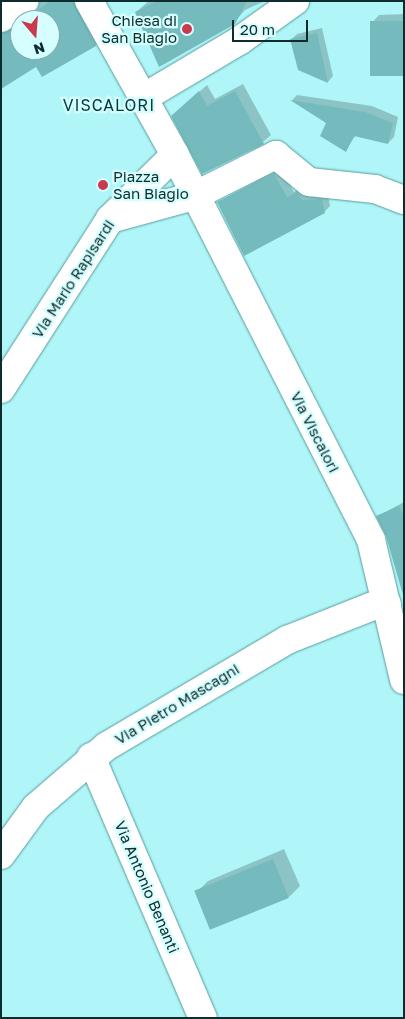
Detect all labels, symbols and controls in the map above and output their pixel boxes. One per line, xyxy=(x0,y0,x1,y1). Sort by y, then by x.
north arrow xyxy=(10,10,60,60)
scale bar xyxy=(235,10,311,42)
place label: Chiesa di San Biagio xyxy=(101,11,177,46)
text: 20 m xyxy=(240,20,275,38)
marker: Chiesa di San Biagio xyxy=(181,23,193,35)
text: N xyxy=(32,39,47,59)
district label: VISCALORI xyxy=(62,95,156,115)
place label: Piazza San Biagio xyxy=(113,167,189,202)
marker: Piazza San Biagio xyxy=(97,179,109,191)
street label: Via Mario Rapisardi xyxy=(28,216,118,342)
street label: Via Viscalori xyxy=(287,388,343,476)
street label: Via Pietro Mascagni xyxy=(112,660,242,748)
street label: Via Antonio Benanti xyxy=(111,818,183,956)

